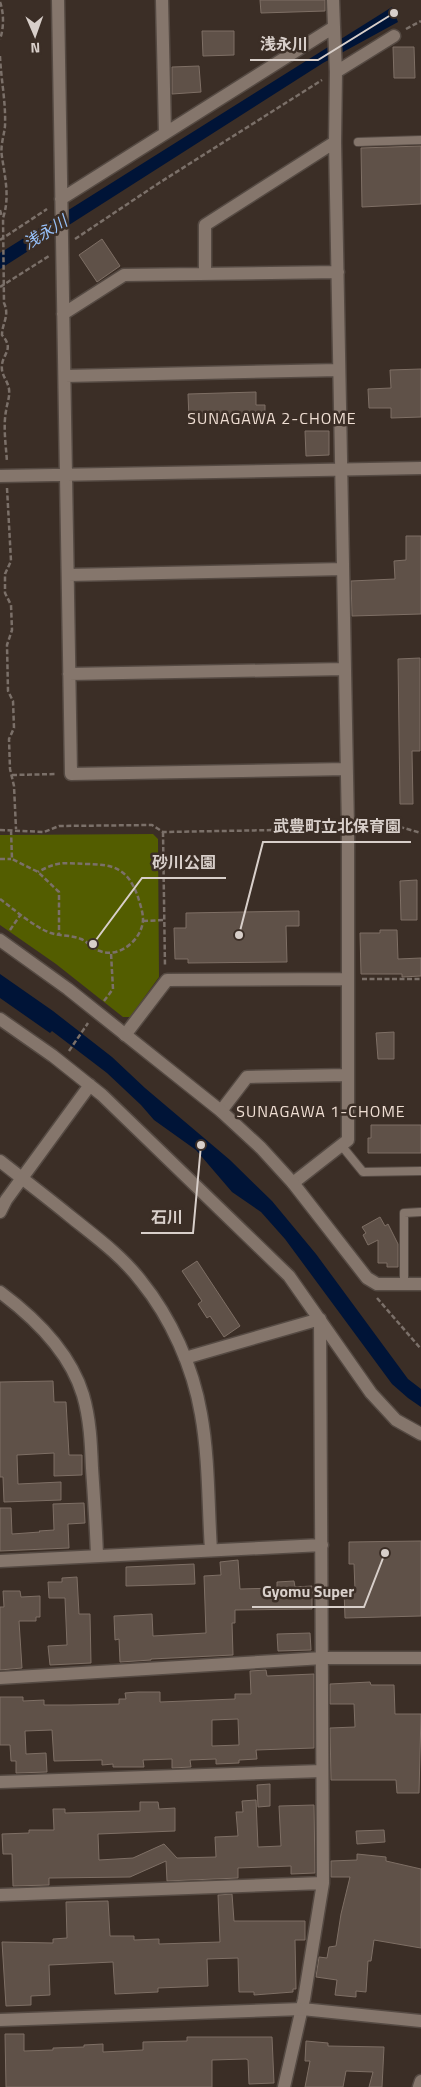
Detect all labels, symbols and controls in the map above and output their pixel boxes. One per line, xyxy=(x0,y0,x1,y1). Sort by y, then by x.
north arrow xyxy=(10,10,60,60)
callout: 浅永川 xyxy=(250,29,318,60)
text: 浅永川 xyxy=(260,32,308,56)
text: N xyxy=(30,38,41,59)
water label: 浅永川 xyxy=(18,208,73,255)
district label: SUNAGAWA 2-CHOME xyxy=(187,406,357,430)
callout: 武豊町立北保育園 xyxy=(263,811,411,842)
text: 武豊町立北保育園 xyxy=(273,814,401,838)
callout: 砂川公園 xyxy=(142,847,226,878)
text: 砂川公園 xyxy=(152,850,216,874)
district label: SUNAGAWA 1-CHOME xyxy=(236,1099,406,1123)
callout: 石川 xyxy=(141,1202,193,1233)
text: 石川 xyxy=(151,1205,183,1229)
callout: Gyomu Super xyxy=(252,1576,364,1607)
text: Gyomu Super xyxy=(262,1579,354,1603)

